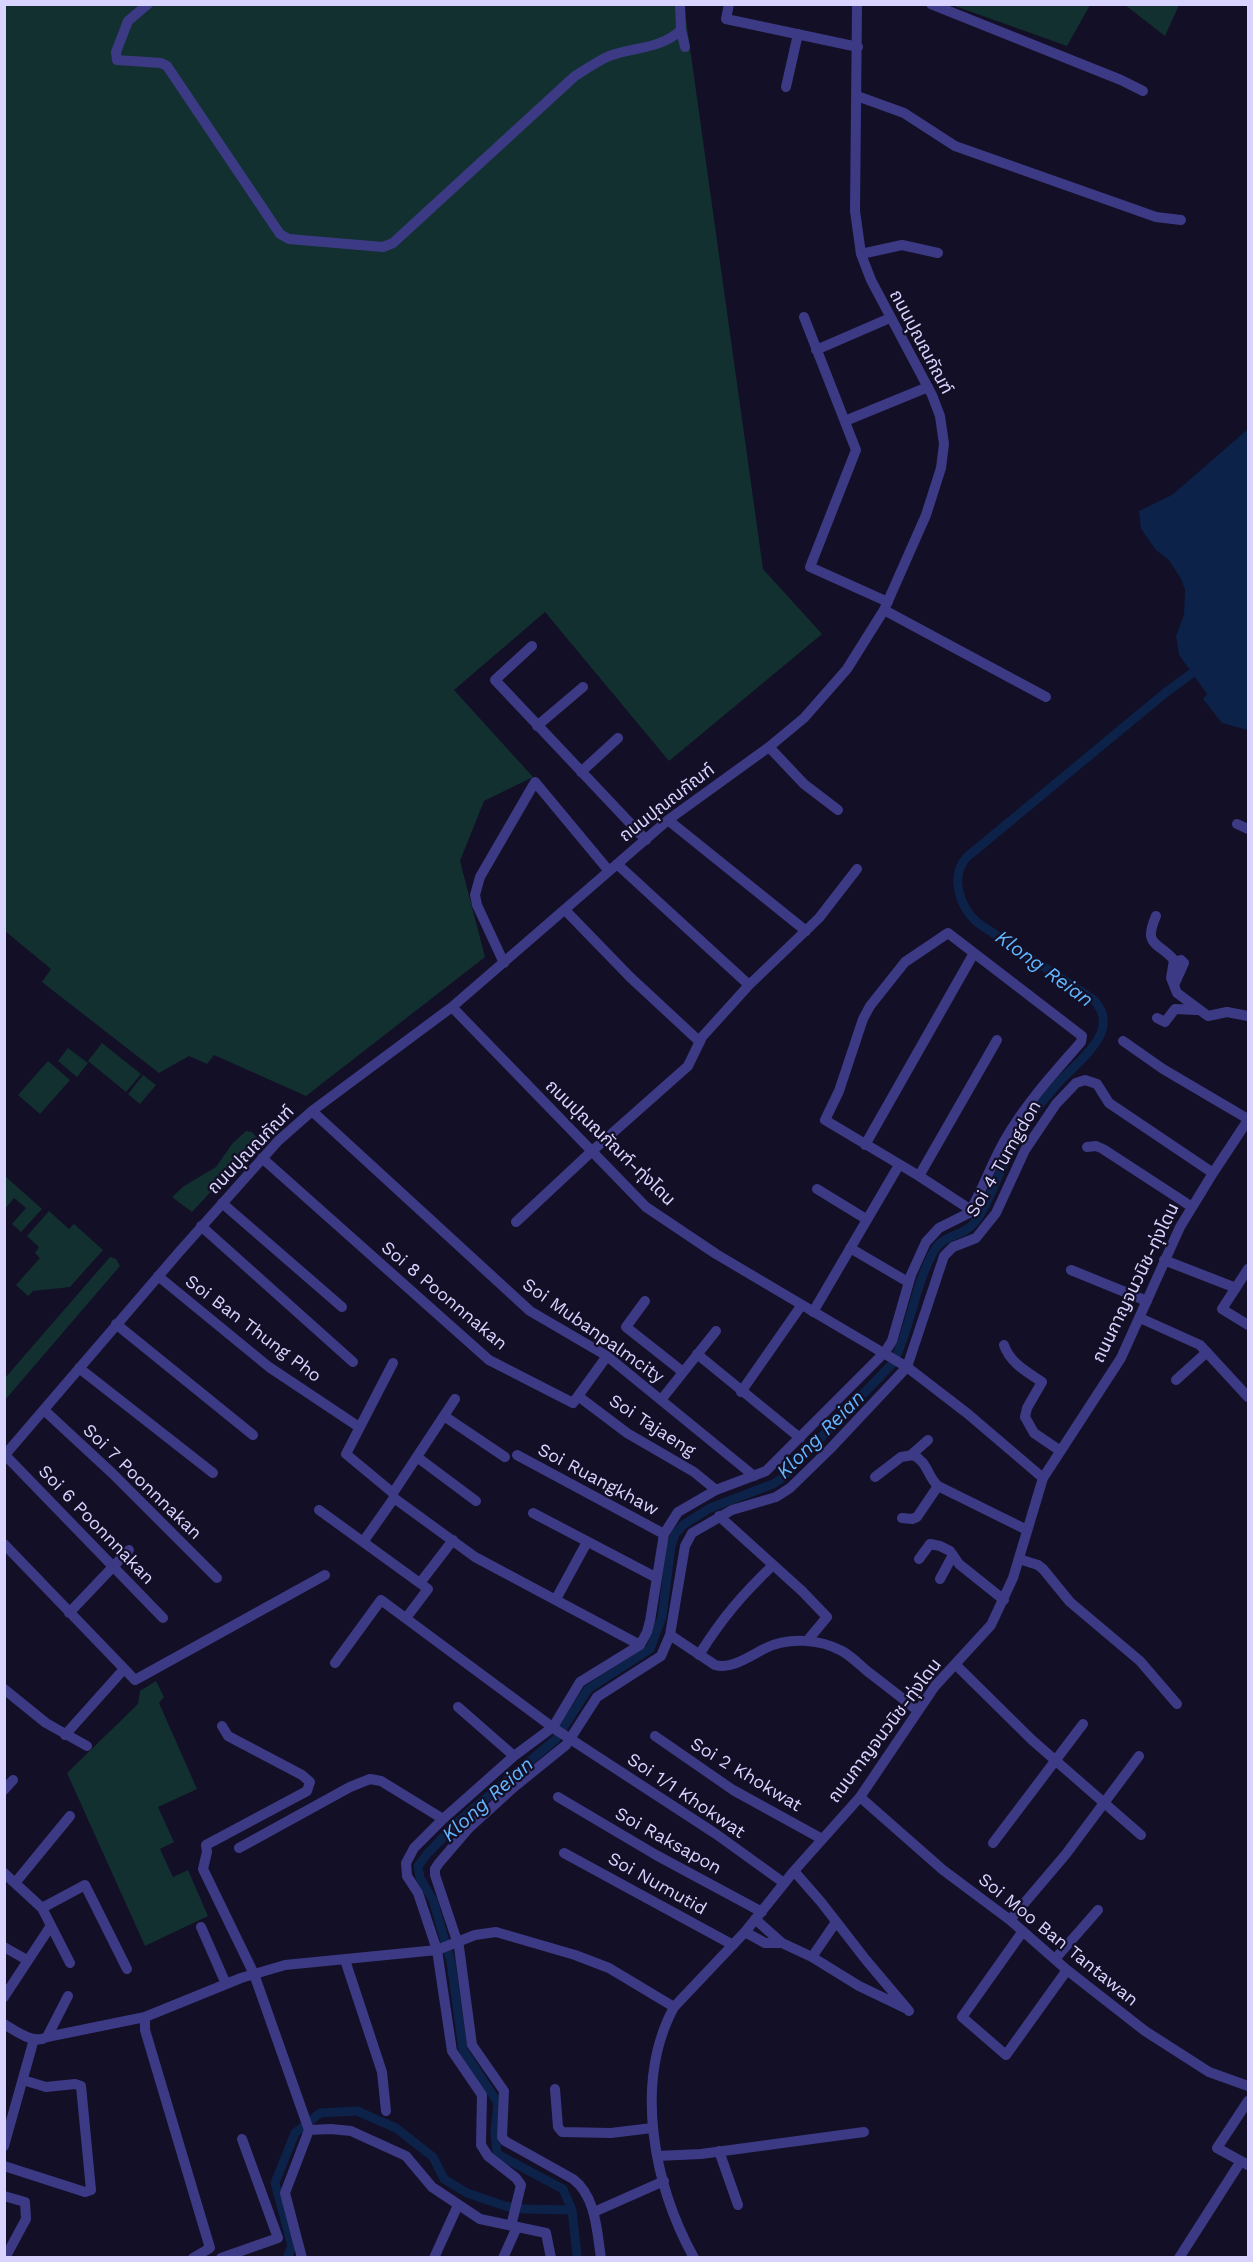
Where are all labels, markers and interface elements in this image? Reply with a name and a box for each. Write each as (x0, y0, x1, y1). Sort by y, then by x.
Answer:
street label: ถนนปุณณกัณฑ์ (884, 286, 958, 398)
street label: ถนนปุณณกัณฑ์ (615, 759, 719, 847)
water label: Klong Reian (991, 926, 1097, 1012)
street label: ถนนปุณณกัณฑ์-ทุ่งโดน (541, 1075, 679, 1211)
street label: Soi 4 Tumgdon (962, 1097, 1046, 1221)
street label: ถนนปุณณกัณฑ์ (203, 1101, 299, 1199)
street label: ถนนกาญจนวนิช-ทุ่งโดน (1088, 1200, 1184, 1366)
street label: Soi 8 Poonnnakan (377, 1237, 511, 1355)
street label: Soi Ban Thung Pho (181, 1271, 325, 1387)
street label: Soi Mubanpalmcity (518, 1274, 668, 1388)
water label: Klong Reian (772, 1386, 870, 1484)
street label: Soi Tajaeng (605, 1390, 699, 1462)
street label: Soi 7 Poonnnakan (78, 1420, 206, 1544)
street label: Soi Ruangkhaw (534, 1439, 662, 1521)
street label: Soi 6 Poonnnakan (33, 1461, 159, 1589)
street label: ถนนกาญจนวนิช-ทุ่งโดน (824, 1655, 946, 1807)
street label: Soi 2 Khokwat (686, 1733, 806, 1817)
street label: Soi 1/1 Khokwat (623, 1749, 749, 1843)
water label: Klong Reian (437, 1753, 539, 1847)
street label: Soi Raksapon (611, 1803, 725, 1879)
street label: Soi Numutid (604, 1848, 710, 1920)
street label: Soi Moo Ban Tantawan (974, 1869, 1142, 2011)

